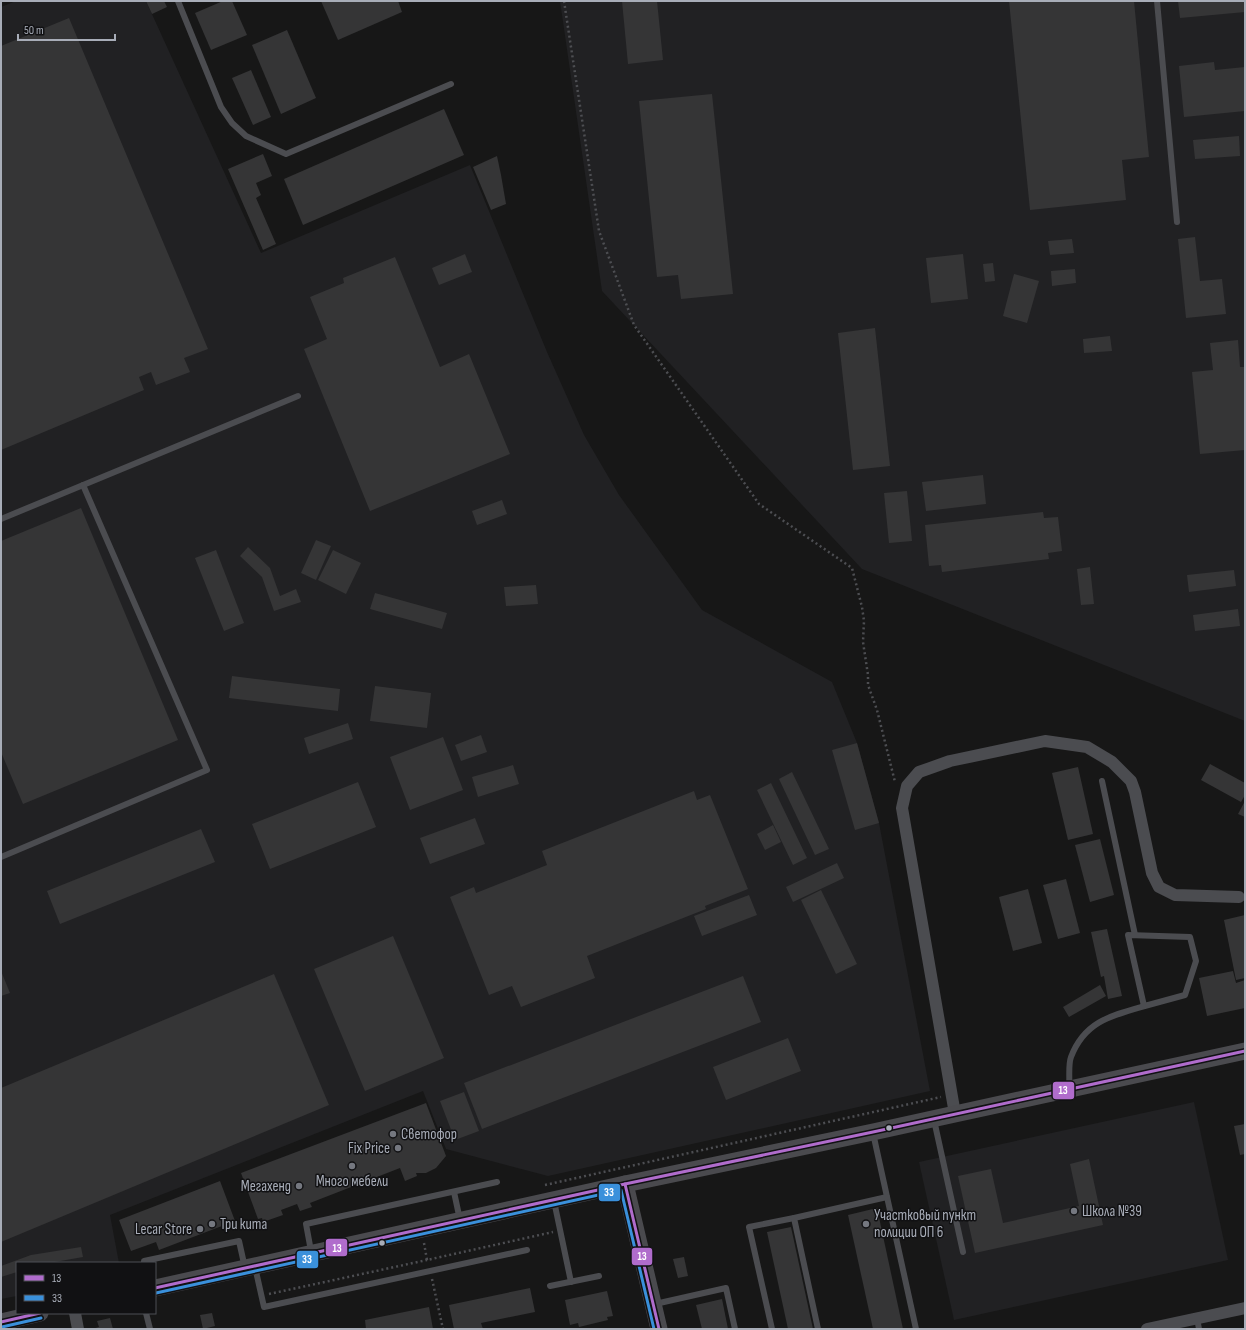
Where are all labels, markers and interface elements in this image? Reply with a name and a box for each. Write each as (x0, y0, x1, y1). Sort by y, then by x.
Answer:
scale bar (18, 16, 115, 42)
text: 50 m (24, 23, 44, 38)
line badge: 13 (1052, 1081, 1075, 1100)
text: 13 (1058, 1084, 1068, 1097)
unlabelled marker (884, 1123, 894, 1133)
place label: Светофор (401, 1125, 457, 1144)
marker: Светофор (388, 1129, 398, 1139)
place label: Fix Price (348, 1139, 390, 1158)
marker: Fix Price (393, 1143, 403, 1153)
marker: Много мебели (347, 1161, 357, 1171)
place label: Много мебели (316, 1172, 388, 1191)
place label: Мегахенд (241, 1177, 291, 1196)
marker: Мегахенд (294, 1181, 304, 1191)
line badge: 33 (598, 1183, 621, 1202)
text: 33 (604, 1186, 614, 1199)
place label: Школа №39 (1082, 1202, 1142, 1221)
place label: Участковый пункт полиции ОП 6 (874, 1206, 976, 1242)
marker: Школа №39 (1069, 1206, 1079, 1216)
place label: Три кита (220, 1215, 267, 1234)
marker: Три кита (207, 1219, 217, 1229)
marker: Участковый пункт полиции ОП 6 (861, 1219, 871, 1229)
place label: Lecar Store (135, 1220, 192, 1239)
marker: Lecar Store (195, 1224, 205, 1234)
line badge: 13 (325, 1238, 348, 1257)
unlabelled marker (377, 1238, 387, 1248)
text: 13 (332, 1242, 342, 1255)
line badge: 13 (631, 1247, 653, 1266)
line badge: 33 (296, 1250, 319, 1269)
text: 13 (637, 1250, 647, 1263)
text: 33 (302, 1253, 312, 1266)
legend (16, 1262, 156, 1314)
text: 13 (52, 1271, 61, 1286)
text: 33 (52, 1291, 62, 1306)

